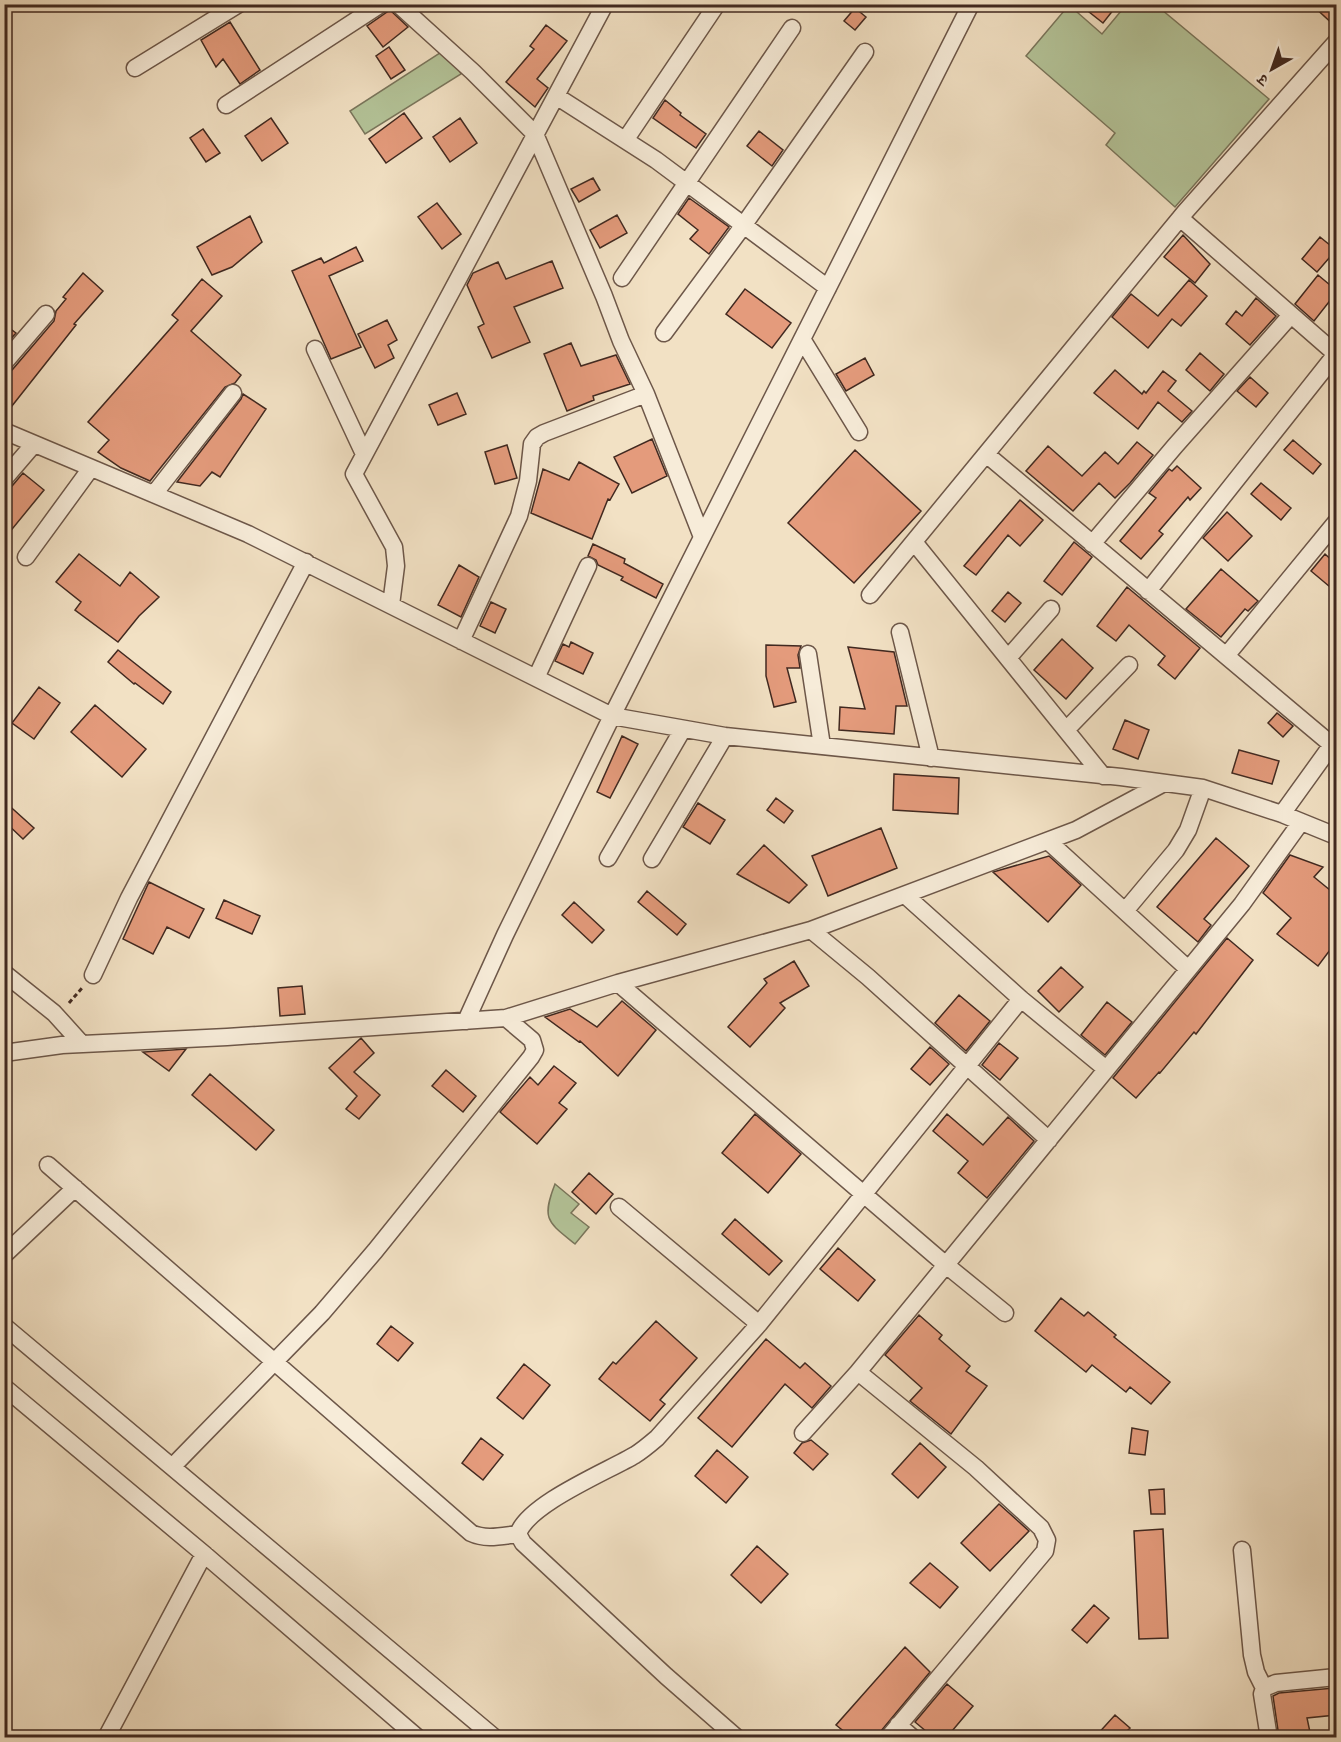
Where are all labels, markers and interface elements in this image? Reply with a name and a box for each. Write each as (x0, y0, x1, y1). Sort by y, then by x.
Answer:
north arrow (1242, 39, 1302, 99)
text: उ (1251, 69, 1273, 91)

